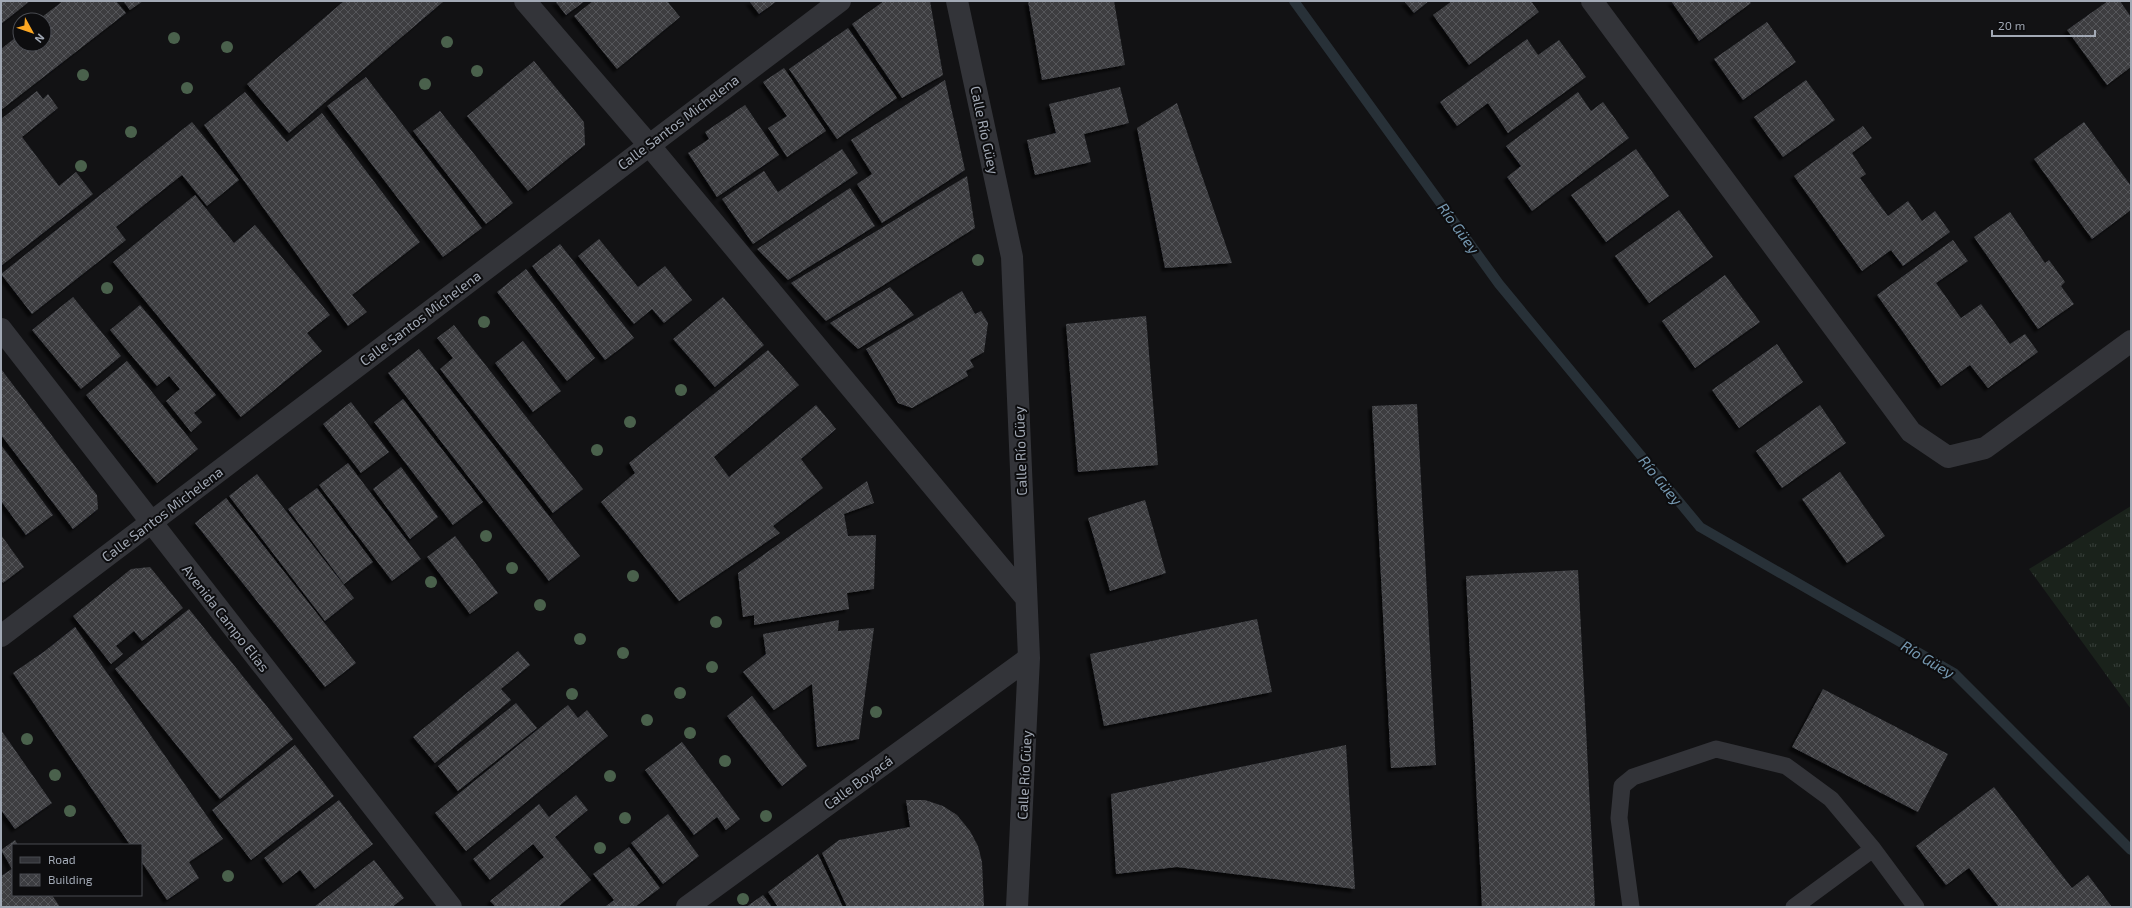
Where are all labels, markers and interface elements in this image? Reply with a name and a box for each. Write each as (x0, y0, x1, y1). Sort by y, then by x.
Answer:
north arrow (12, 12, 52, 52)
scale bar (1992, 12, 2095, 38)
text: 20 m (1998, 18, 2025, 32)
text: N (32, 32, 48, 46)
street label: Calle Santos Michelena (614, 71, 742, 173)
street label: Calle Río Güey (967, 84, 1003, 176)
water label: Río Güey (1434, 199, 1484, 258)
street label: Calle Santos Michelena (356, 267, 484, 369)
street label: Calle Río Güey (1010, 405, 1030, 496)
water label: Río Güey (1635, 451, 1686, 509)
street label: Calle Santos Michelena (98, 463, 226, 565)
street label: Avenida Campo Elías (179, 561, 273, 675)
water label: Río Güey (1898, 636, 1958, 683)
street label: Calle Río Güey (1013, 729, 1035, 820)
street label: Calle Boyacá (820, 751, 896, 813)
legend (12, 844, 142, 896)
text: Road (48, 852, 76, 866)
text: Building (48, 872, 93, 886)

